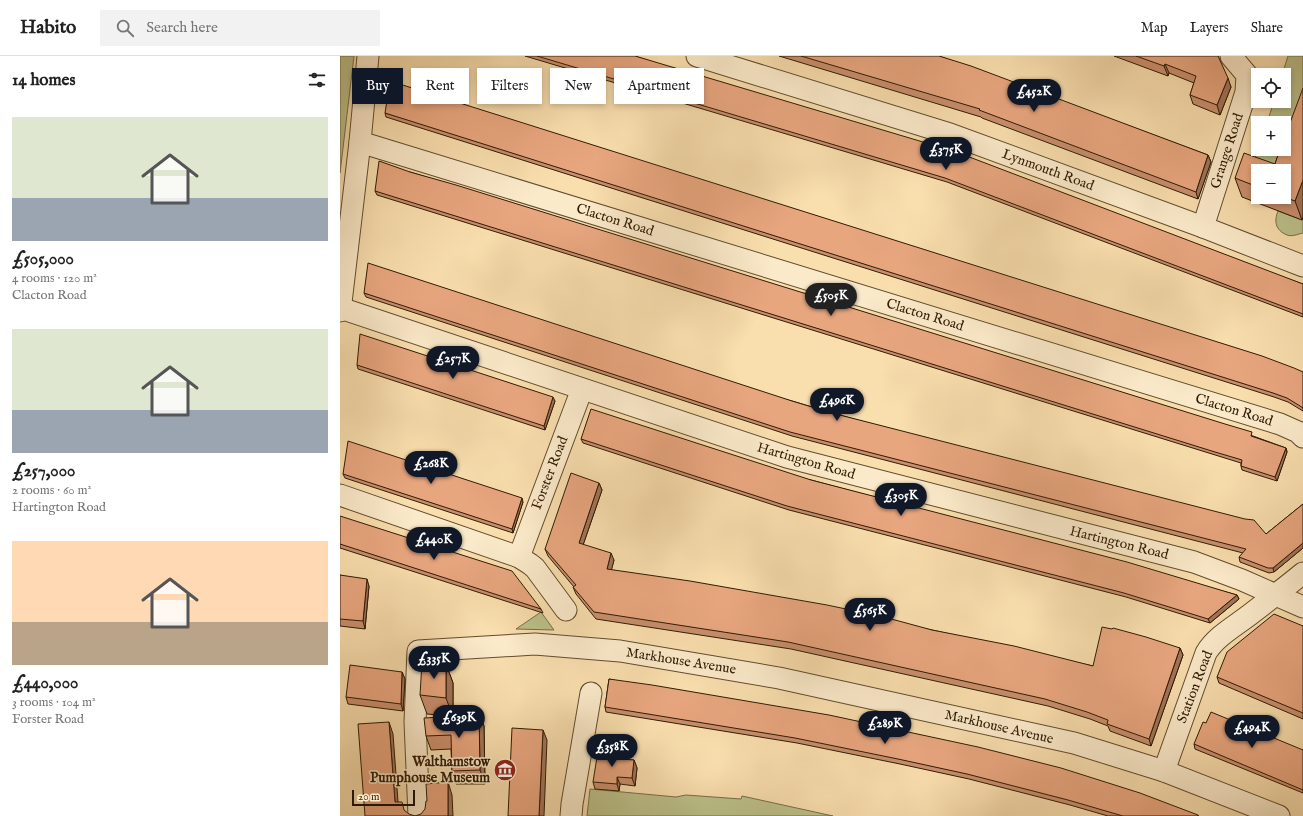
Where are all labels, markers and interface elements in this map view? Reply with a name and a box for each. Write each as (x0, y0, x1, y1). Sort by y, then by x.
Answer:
search box (100, 10, 380, 46)
text: Habito (20, 16, 76, 40)
icon: search (114, 17, 136, 39)
text: Search here (146, 18, 218, 37)
text: Map (1141, 19, 1168, 37)
text: Layers (1190, 19, 1229, 37)
text: Share (1251, 19, 1283, 37)
chip: Buy (352, 68, 403, 104)
chip: Rent (411, 68, 469, 104)
chip: Filters (477, 68, 542, 104)
chip: New (550, 68, 606, 104)
chip: Apartment (614, 68, 704, 104)
map controls (1251, 68, 1291, 204)
button: locate (1251, 68, 1291, 108)
icon: filters (306, 69, 328, 91)
text: 14 homes (12, 70, 75, 91)
pin: £452K (1006, 79, 1062, 113)
text: £452K (1016, 83, 1052, 100)
street label: Grange Road (1206, 110, 1248, 191)
button: + (1251, 116, 1291, 156)
pin: £375K (918, 137, 974, 171)
text: £375K (929, 141, 963, 158)
icon: home (134, 143, 206, 215)
street label: Lynmouth Road (1000, 145, 1097, 195)
button: − (1251, 164, 1291, 204)
street label: Clacton Road (574, 200, 657, 241)
text: £505,000 (12, 249, 74, 270)
text: 4 rooms · 120 m² (12, 270, 97, 287)
pin: £505K (803, 283, 859, 317)
text: Clacton Road (12, 287, 87, 304)
text: £505K (814, 287, 848, 304)
street label: Clacton Road (884, 295, 967, 336)
pin: £257K (425, 346, 481, 380)
text: £257K (435, 350, 471, 367)
icon: home (134, 355, 206, 427)
pin: £496K (809, 388, 865, 422)
street label: Clacton Road (1193, 390, 1276, 431)
text: £496K (819, 392, 855, 409)
street label: Forster Road (528, 433, 572, 512)
street label: Hartington Road (755, 438, 858, 484)
pin: £268K (403, 451, 459, 485)
text: £268K (413, 455, 449, 472)
text: £257,000 (12, 461, 75, 482)
text: 2 rooms · 60 m² (12, 482, 91, 499)
pin: £305K (873, 483, 929, 517)
text: £305K (884, 487, 918, 504)
text: Hartington Road (12, 499, 106, 516)
street label: Hartington Road (1068, 522, 1171, 564)
pin: £440K (406, 527, 462, 561)
text: £440K (415, 531, 453, 548)
icon: home (134, 567, 206, 639)
pin: £565K (842, 598, 898, 632)
text: £565K (853, 602, 887, 619)
street label: Markhouse Avenue (625, 643, 738, 679)
pin: £335K (406, 646, 462, 680)
street label: Station Road (1173, 648, 1217, 726)
text: £335K (418, 650, 450, 667)
text: £440,000 (12, 673, 78, 694)
text: 3 rooms · 104 m² (12, 694, 96, 711)
pin: £639K (431, 705, 487, 739)
street label: Markhouse Avenue (943, 706, 1056, 748)
text: £639K (442, 709, 476, 726)
text: Forster Road (12, 711, 84, 728)
pin: £289K (857, 711, 913, 745)
text: £289K (867, 715, 903, 732)
pin: £494K (1224, 715, 1280, 749)
text: £494K (1234, 719, 1270, 736)
pin: £358K (584, 734, 640, 768)
text: £358K (595, 738, 629, 755)
place label: Walthamstow Pumphouse Museum (370, 753, 491, 787)
museum icon: Walthamstow Pumphouse Museum (492, 757, 518, 783)
scale bar (352, 788, 415, 807)
text: 20 m (358, 790, 379, 804)

